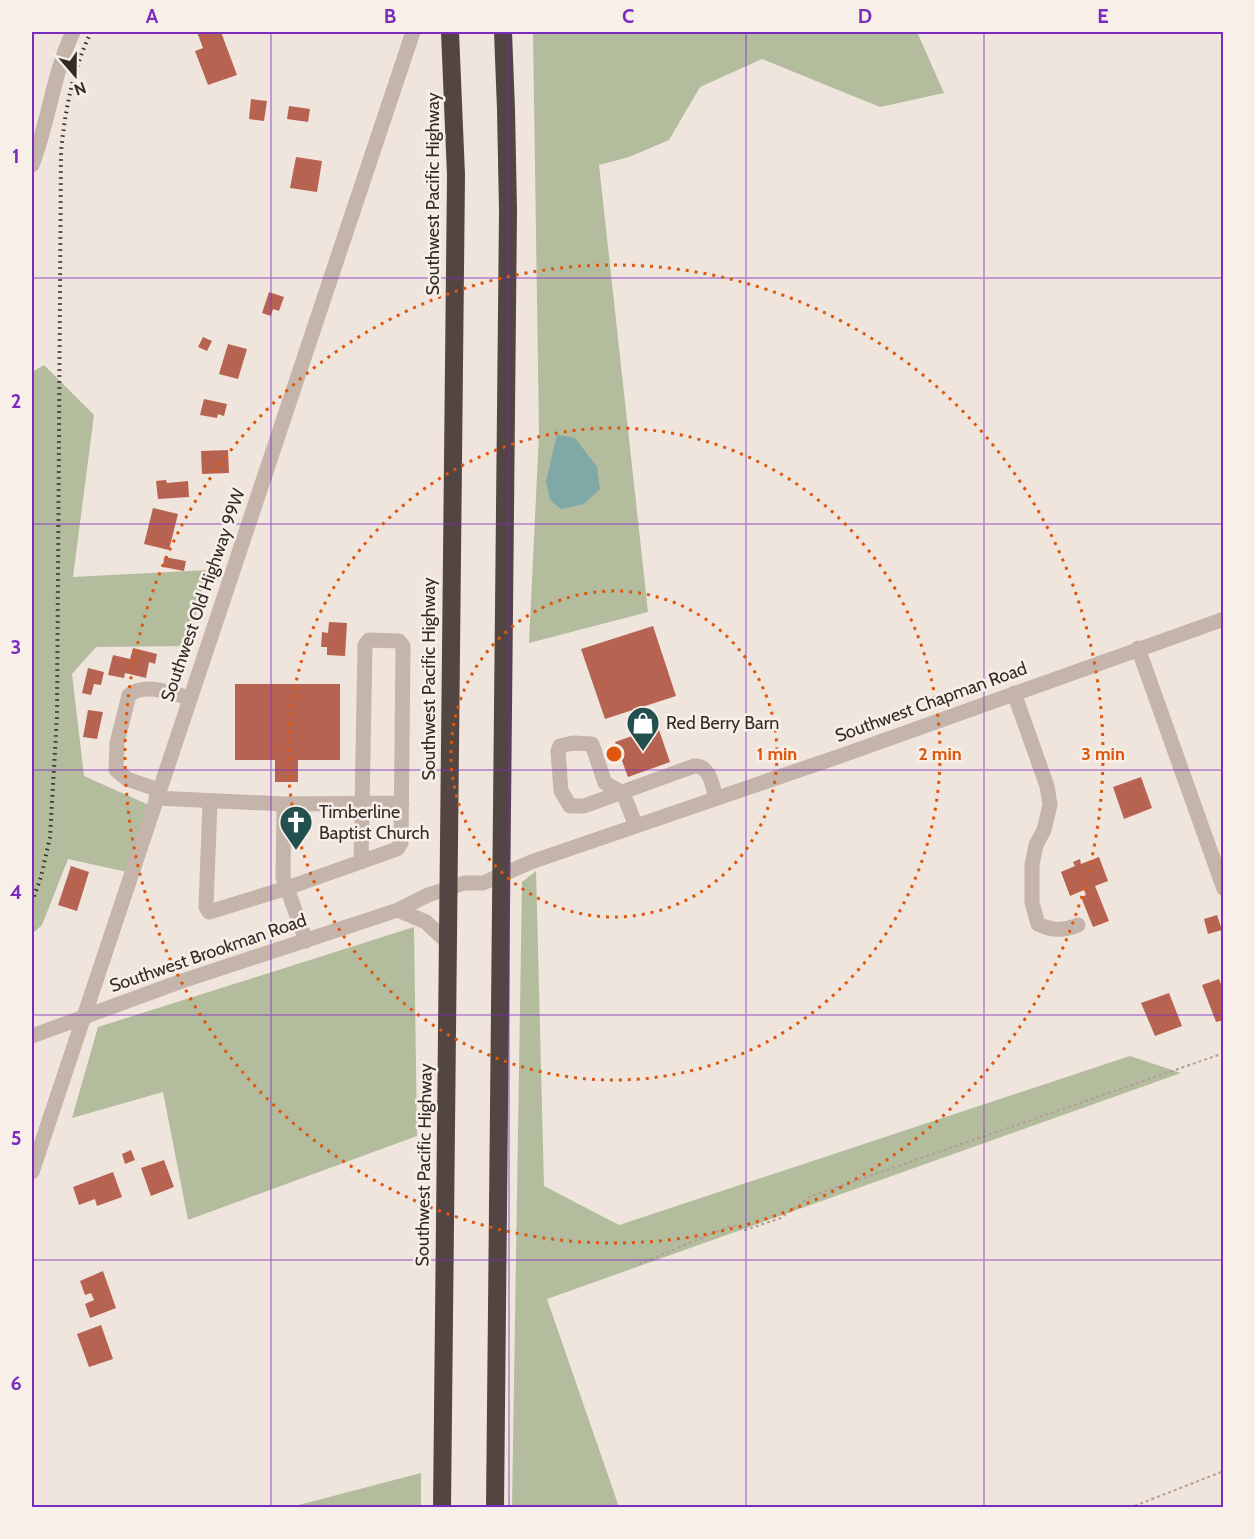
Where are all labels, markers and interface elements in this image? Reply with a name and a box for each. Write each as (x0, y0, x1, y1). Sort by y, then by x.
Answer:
text: A (146, 4, 159, 28)
text: B (384, 4, 396, 28)
text: C (622, 4, 634, 28)
text: D (858, 4, 872, 28)
text: E (1097, 4, 1109, 28)
north arrow (45, 45, 105, 105)
text: N (71, 78, 89, 99)
street label: Southwest Pacific Highway (422, 92, 444, 296)
text: 1 (12, 144, 20, 168)
text: 2 (11, 389, 21, 413)
street label: Southwest Old Highway 99W (156, 486, 250, 704)
street label: Southwest Pacific Highway (418, 577, 440, 781)
text: 3 (11, 635, 21, 659)
street label: Southwest Chapman Road (832, 657, 1030, 747)
shop icon: Red Berry Barn (625, 705, 661, 752)
place label: Red Berry Barn (666, 712, 779, 734)
text: 1 min (757, 743, 797, 765)
text: 2 min (918, 743, 962, 765)
text: 3 min (1081, 743, 1125, 765)
centre of rings (604, 744, 624, 764)
place label: Timberline Baptist Church (319, 801, 429, 844)
church icon: Timberline Baptist Church (278, 804, 314, 851)
text: 4 (10, 880, 22, 904)
street label: Southwest Brookman Road (107, 909, 309, 997)
street label: Southwest Pacific Highway (411, 1063, 437, 1267)
text: 5 (11, 1126, 21, 1150)
text: 6 (10, 1371, 22, 1395)

